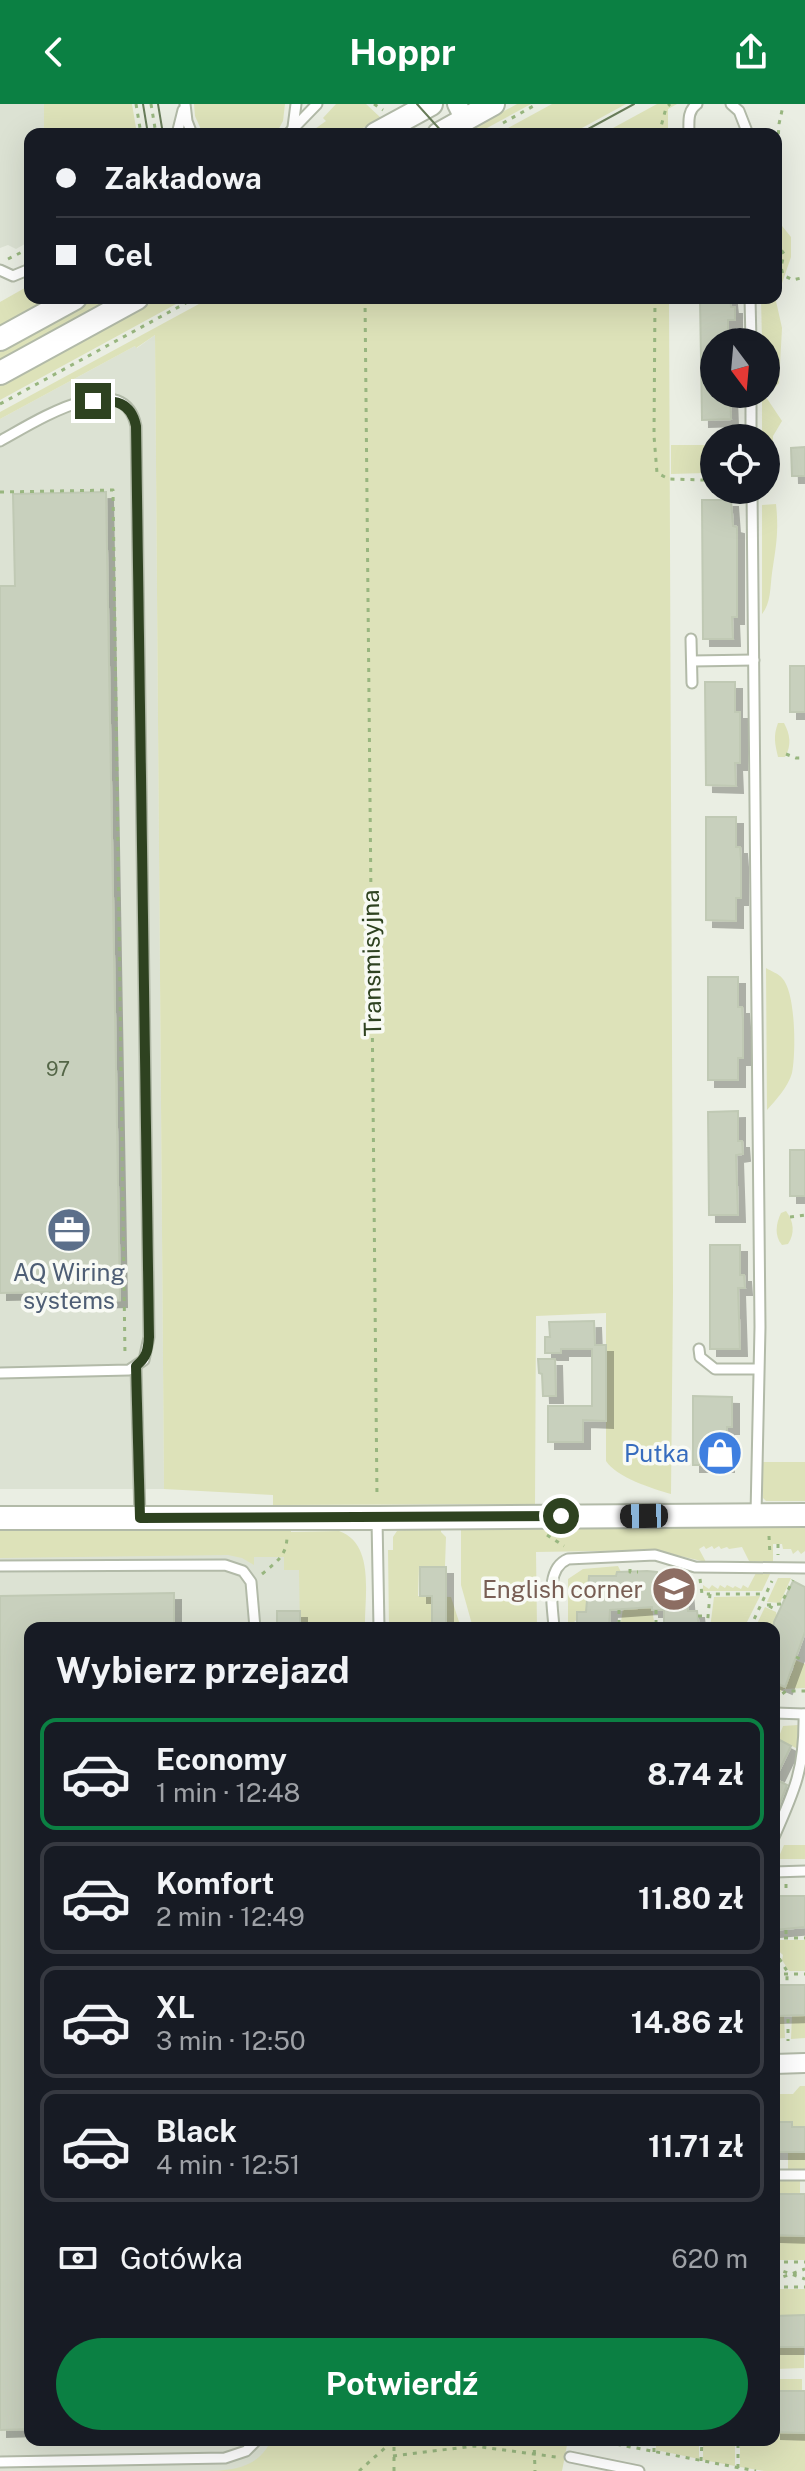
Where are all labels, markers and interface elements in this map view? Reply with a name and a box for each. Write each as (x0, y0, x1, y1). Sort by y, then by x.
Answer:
icon: back (32, 30, 76, 74)
icon: share (729, 30, 773, 74)
text: Hoppr (349, 31, 456, 73)
text: Zakładowa (104, 160, 262, 196)
text: Cel (104, 237, 153, 273)
north arrow (700, 328, 780, 408)
map controls (700, 328, 780, 504)
route end (75, 383, 111, 419)
button: locate (700, 424, 780, 504)
street label: Transmisyjna (356, 889, 386, 1037)
house number: 97 (46, 1057, 70, 1081)
office icon: AQ Wiring systems (45, 1206, 93, 1254)
place label: AQ Wiring systems (13, 1258, 125, 1314)
shop icon: Putka (696, 1429, 744, 1477)
place label: Putka (624, 1439, 689, 1467)
route start (543, 1498, 579, 1534)
car (620, 1504, 668, 1528)
school or university icon: English corner (650, 1565, 698, 1613)
place label: English corner (482, 1575, 643, 1603)
text: Wybierz przejazd (56, 1649, 350, 1691)
icon: car (60, 1738, 132, 1810)
text: Economy (156, 1741, 287, 1777)
text: 8.74 zł (647, 1756, 744, 1792)
text: 1 min · 12:48 (156, 1777, 300, 1808)
icon: car (60, 1862, 132, 1934)
text: Komfort (156, 1865, 274, 1901)
text: 11.80 zł (638, 1880, 744, 1916)
text: 2 min · 12:49 (156, 1901, 305, 1932)
icon: car (60, 1986, 132, 2058)
text: XL (156, 1989, 195, 2025)
text: 14.86 zł (631, 2004, 744, 2040)
text: 3 min · 12:50 (156, 2025, 306, 2056)
icon: car (60, 2110, 132, 2182)
text: Black (156, 2113, 237, 2149)
text: 11.71 zł (648, 2128, 744, 2164)
text: 4 min · 12:51 (156, 2149, 300, 2180)
icon: cash (56, 2236, 100, 2280)
text: Gotówka (120, 2240, 243, 2276)
text: 620 m (672, 2243, 748, 2274)
button: Potwierdź (56, 2338, 748, 2430)

